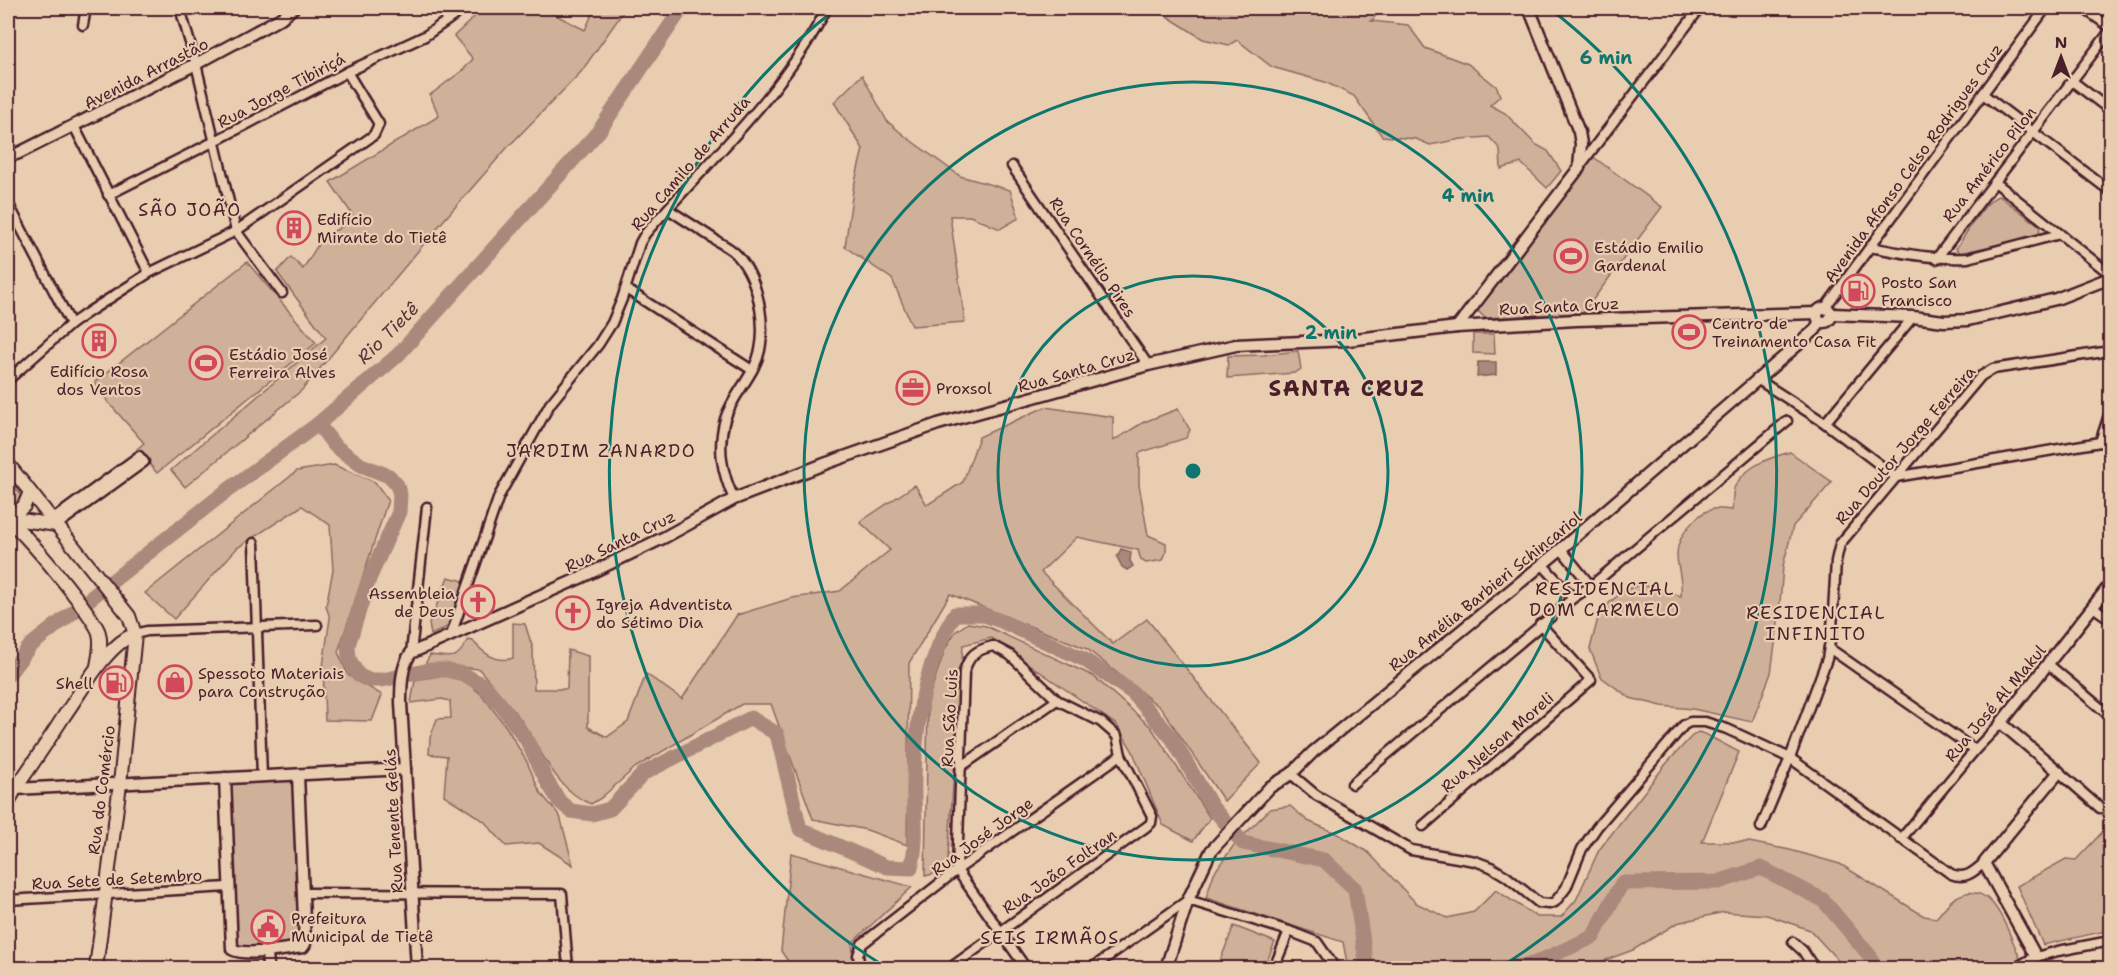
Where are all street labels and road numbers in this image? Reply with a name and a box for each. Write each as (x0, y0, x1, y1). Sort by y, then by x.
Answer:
street label: Avenida Arrastão (81, 33, 212, 114)
street label: Avenida Afonso Celso Rodrigues Cruz (1820, 40, 2007, 287)
street label: Rua Jorge Tibiriçá (214, 48, 349, 133)
street label: Rua Camilo de Arruda (626, 92, 755, 235)
street label: Rua Américo Pilon (1938, 102, 2041, 226)
street label: Rua Cornélio Pires (1045, 193, 1141, 322)
street label: Rua Santa Cruz (1498, 293, 1620, 320)
street label: Rua Santa Cruz (1015, 344, 1137, 397)
street label: Rua Doutor Jorge Ferreira (1831, 362, 1980, 529)
street label: Rua Santa Cruz (562, 506, 679, 577)
street label: Rua Amélia Barbieri Schincariol (1384, 507, 1586, 676)
street label: Rua José Al Makul (1940, 640, 2051, 766)
street label: Rua São Luis (936, 668, 963, 768)
street label: Rua Nelson Moreli (1436, 687, 1558, 797)
street label: Rua do Comércio (83, 724, 120, 856)
street label: Rua Tenente Gelás (379, 748, 408, 894)
street label: Rua José Jorge (927, 792, 1037, 880)
street label: Rua João Foltran (998, 824, 1121, 919)
street label: Rua Sete de Setembro (31, 865, 203, 894)

